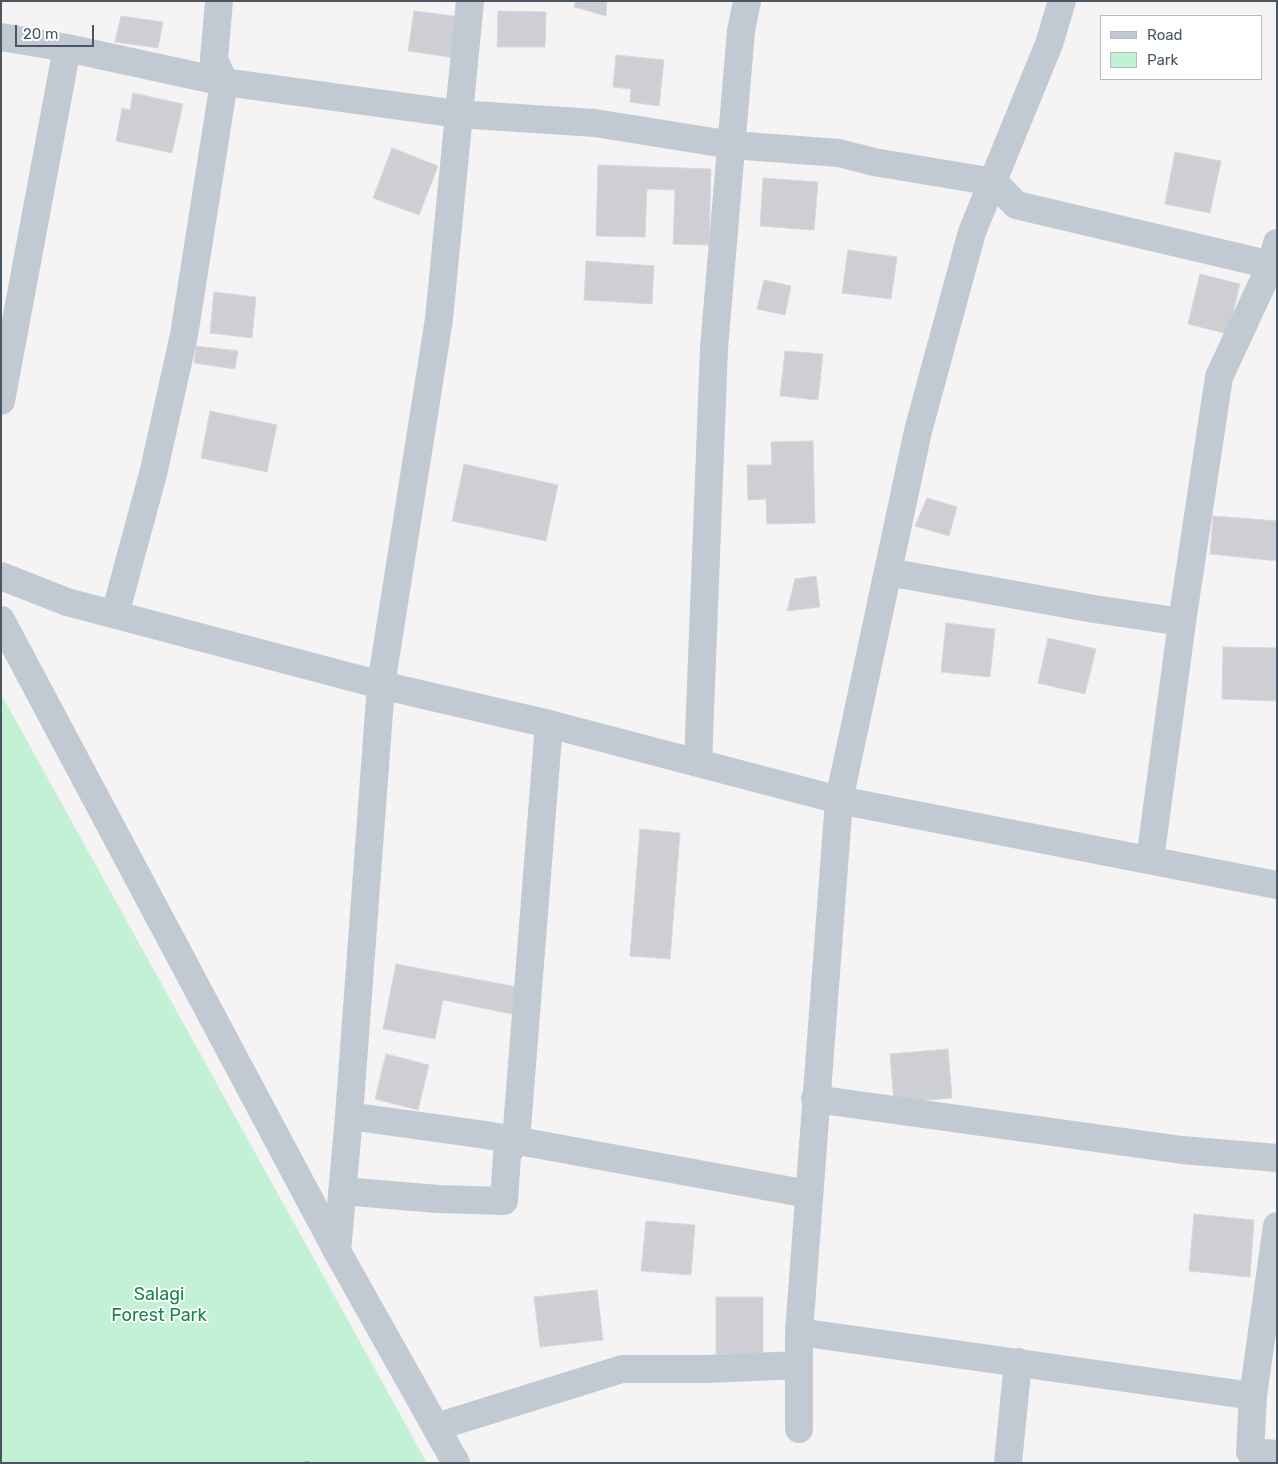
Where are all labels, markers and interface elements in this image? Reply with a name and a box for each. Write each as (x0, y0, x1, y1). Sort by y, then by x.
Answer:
scale bar (18, 15, 96, 47)
legend (1100, 15, 1263, 80)
text: 20 m (23, 25, 58, 43)
text: Road (1147, 26, 1183, 44)
text: Park (1147, 51, 1178, 69)
park label: Salagi Forest Park (111, 1284, 207, 1326)

